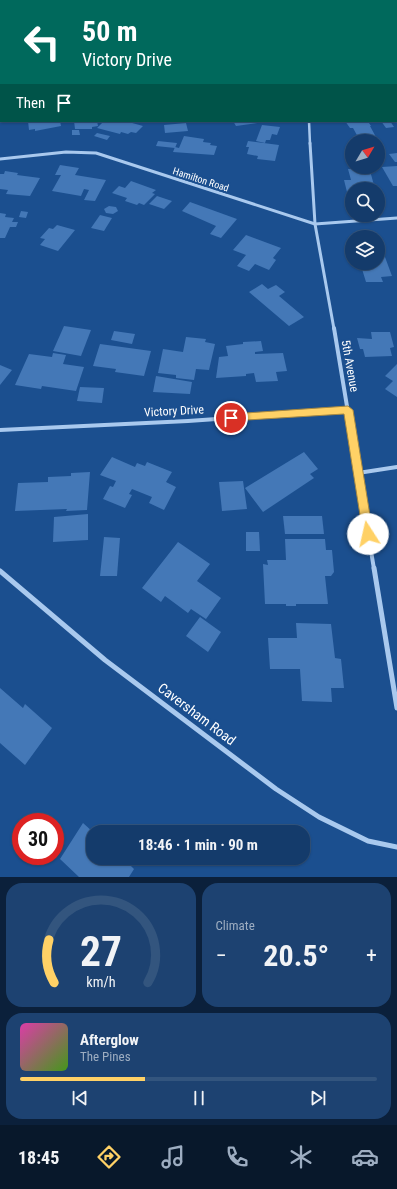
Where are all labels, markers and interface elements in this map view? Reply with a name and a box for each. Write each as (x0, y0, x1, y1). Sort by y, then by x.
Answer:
text: 50 m (82, 15, 138, 48)
icon: left (16, 16, 68, 68)
text: Victory Drive (82, 49, 172, 70)
icon: arrive (53, 92, 75, 114)
text: Then (16, 94, 45, 112)
north arrow (345, 134, 385, 174)
map controls (345, 134, 385, 270)
street label: Hamilton Road (171, 165, 230, 194)
button: search (345, 182, 385, 222)
button: layers (345, 230, 385, 270)
street label: 5th Avenue (339, 339, 362, 393)
pin (214, 401, 248, 435)
street label: Victory Drive (144, 402, 205, 420)
icon: arrive (220, 407, 242, 429)
position arrow (347, 513, 389, 555)
street label: Caversham Road (155, 680, 239, 748)
speed limit sign: 30 (12, 813, 64, 865)
text: 18:46 · 1 min · 90 m (138, 836, 258, 854)
text: Climate (216, 918, 255, 933)
text: 27 (80, 927, 122, 976)
text: 20.5° (263, 938, 329, 973)
text: − (216, 943, 227, 968)
text: + (366, 943, 377, 968)
text: km/h (86, 974, 115, 990)
text: Afterglow (80, 1031, 139, 1049)
text: The Pines (80, 1049, 131, 1064)
icon: previous (69, 1087, 91, 1109)
icon: pause (188, 1087, 210, 1109)
icon: next (307, 1087, 329, 1109)
icon: directions (95, 1143, 123, 1171)
icon: music (159, 1143, 187, 1171)
icon: phone (223, 1143, 251, 1171)
icon: climate (287, 1143, 315, 1171)
icon: car (351, 1143, 379, 1171)
text: 18:45 (18, 1147, 59, 1168)

